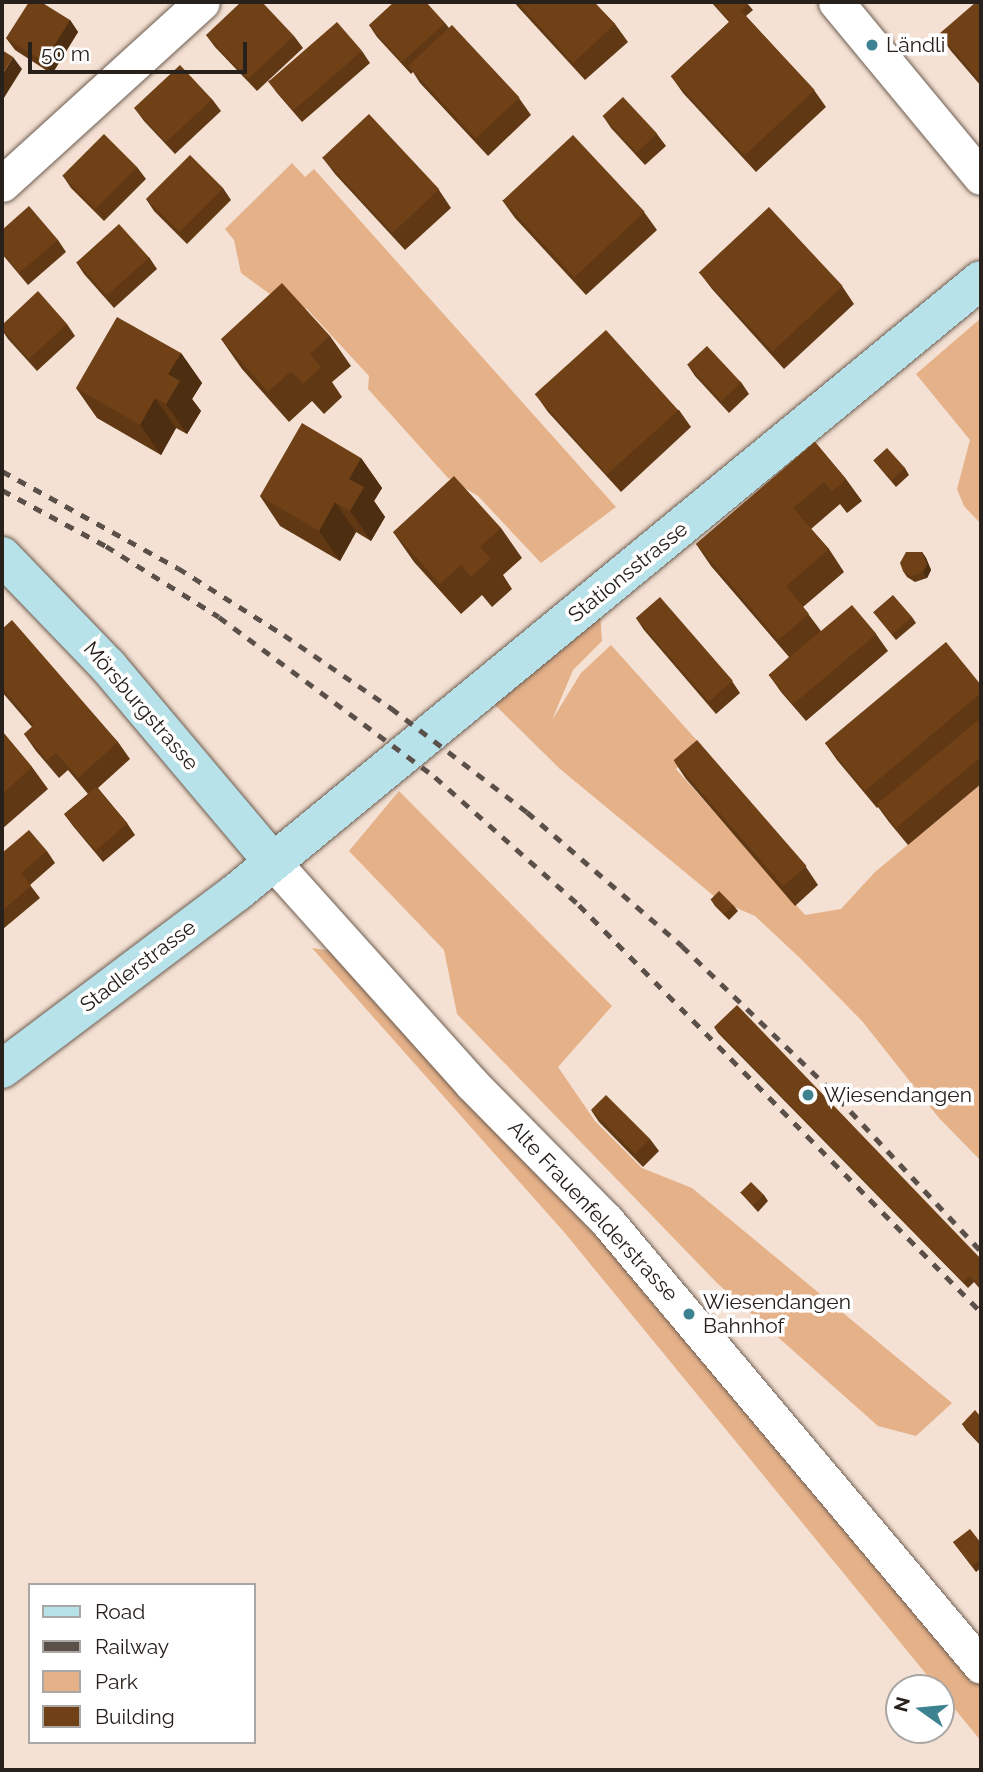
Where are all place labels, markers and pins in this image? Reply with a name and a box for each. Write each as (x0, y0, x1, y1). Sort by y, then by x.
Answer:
place label: Ländli (886, 32, 945, 58)
marker: Ländli (864, 37, 880, 53)
place label: Wiesendangen (824, 1082, 972, 1108)
marker: Wiesendangen (798, 1085, 818, 1105)
place label: Wiesendangen Bahnhof (703, 1289, 851, 1339)
marker: Wiesendangen Bahnhof (681, 1306, 697, 1322)

